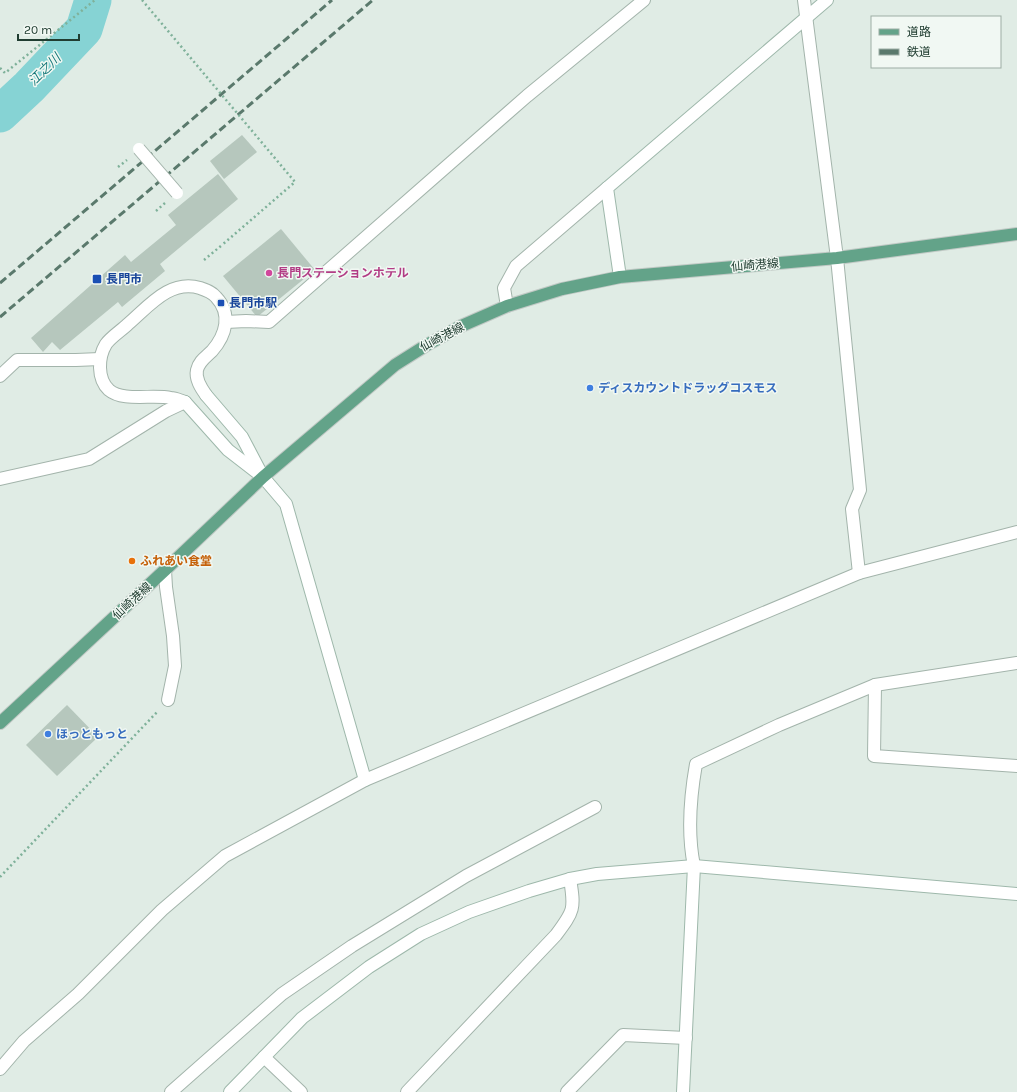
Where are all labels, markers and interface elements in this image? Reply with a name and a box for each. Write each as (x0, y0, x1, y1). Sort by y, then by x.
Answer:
scale bar (18, 16, 79, 42)
legend (871, 16, 1001, 68)
text: 20 m (24, 23, 52, 37)
text: 道路 (907, 25, 931, 39)
text: 鉄道 (907, 45, 931, 59)
water label: 江之川 (25, 49, 65, 88)
street label: 仙崎港線 (730, 256, 780, 274)
place label: 長門ステーションホテル (277, 266, 409, 280)
marker: 長門ステーションホテル (264, 268, 274, 278)
place label: 長門市 (106, 272, 142, 286)
marker: 長門市 (91, 273, 103, 285)
place label: 長門市駅 (229, 296, 277, 310)
marker: 長門市駅 (216, 298, 226, 308)
street label: 仙崎港線 (418, 320, 466, 354)
place label: ディスカウントドラッグコスモス (598, 381, 777, 395)
marker: ディスカウントドラッグコスモス (585, 383, 595, 393)
place label: ふれあい食堂 (140, 554, 212, 568)
marker: ふれあい食堂 (127, 556, 137, 566)
street label: 仙崎港線 (110, 580, 154, 622)
place label: ほっともっと (56, 727, 128, 741)
marker: ほっともっと (43, 729, 53, 739)

